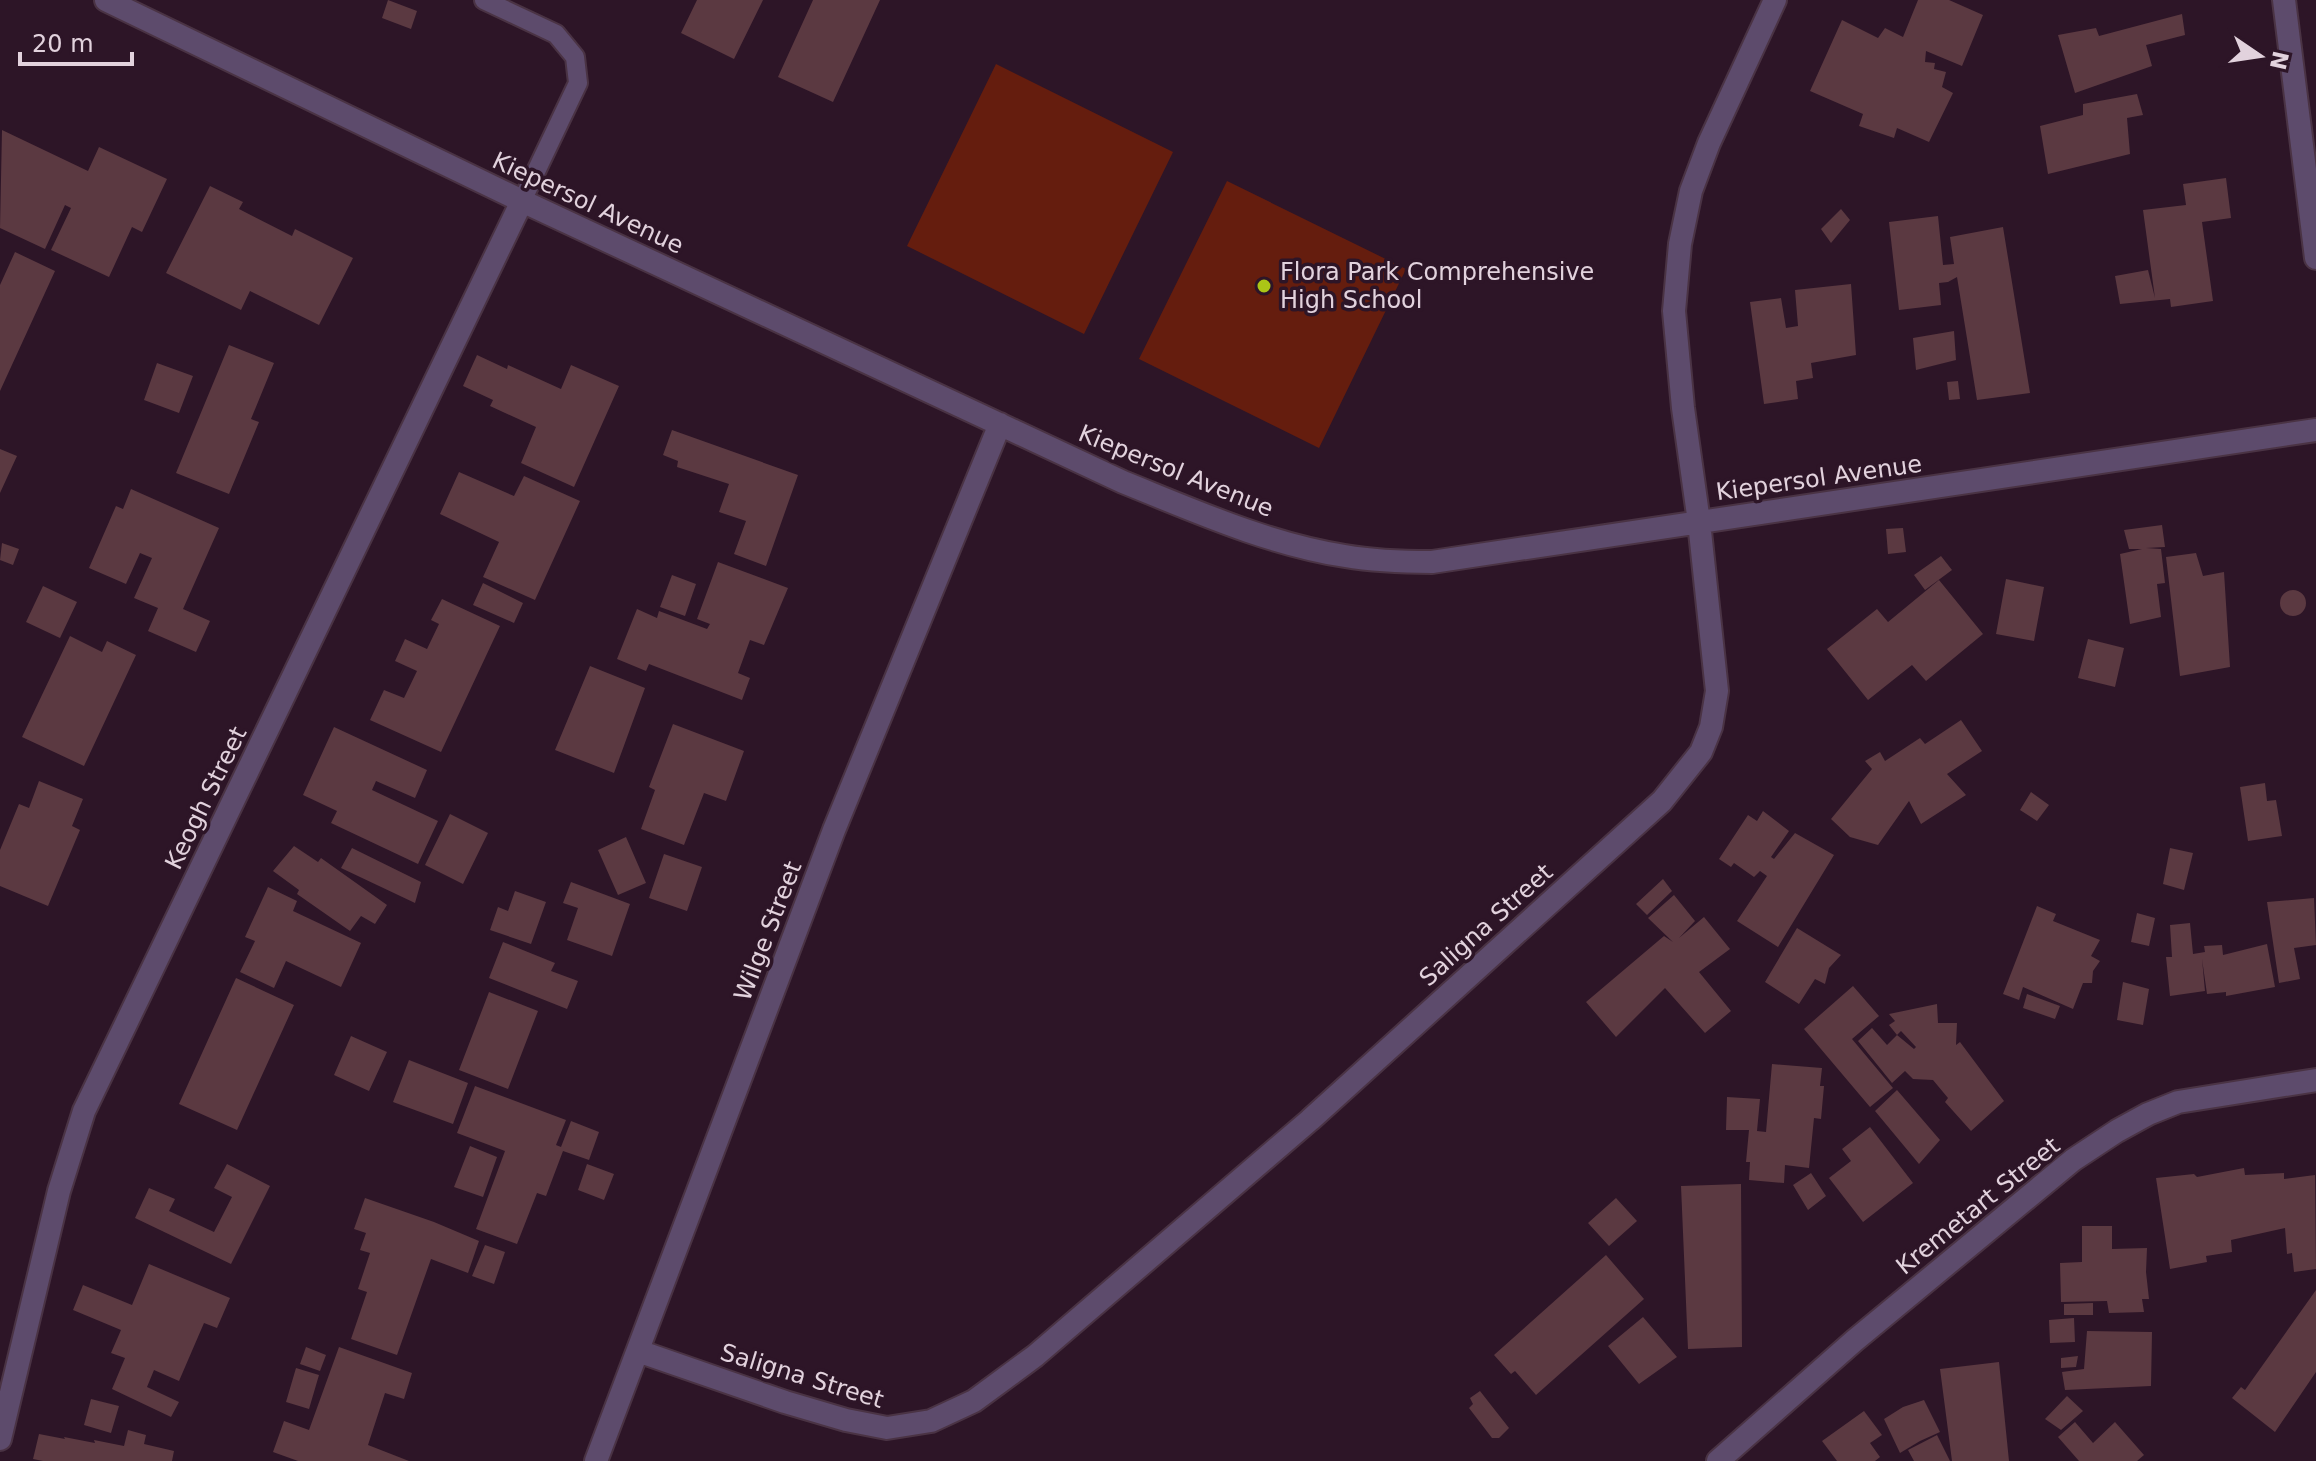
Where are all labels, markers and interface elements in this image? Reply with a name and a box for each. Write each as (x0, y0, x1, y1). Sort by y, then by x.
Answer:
scale bar (20, 16, 132, 66)
north arrow (2220, 16, 2300, 96)
text: 20 m (32, 30, 94, 58)
text: N (2265, 49, 2293, 72)
street label: Kiepersol Avenue (488, 146, 688, 260)
place label: Flora Park Comprehensive High School (1280, 258, 1594, 314)
marker: Flora Park Comprehensive High School (1255, 277, 1273, 295)
street label: Kiepersol Avenue (1074, 419, 1278, 523)
street label: Kiepersol Avenue (1714, 450, 1924, 506)
street label: Keogh Street (159, 722, 253, 874)
street label: Wilge Street (729, 857, 807, 1005)
street label: Saligna Street (1414, 858, 1558, 992)
street label: Kremetart Street (1891, 1132, 2065, 1280)
street label: Saligna Street (717, 1338, 887, 1414)

